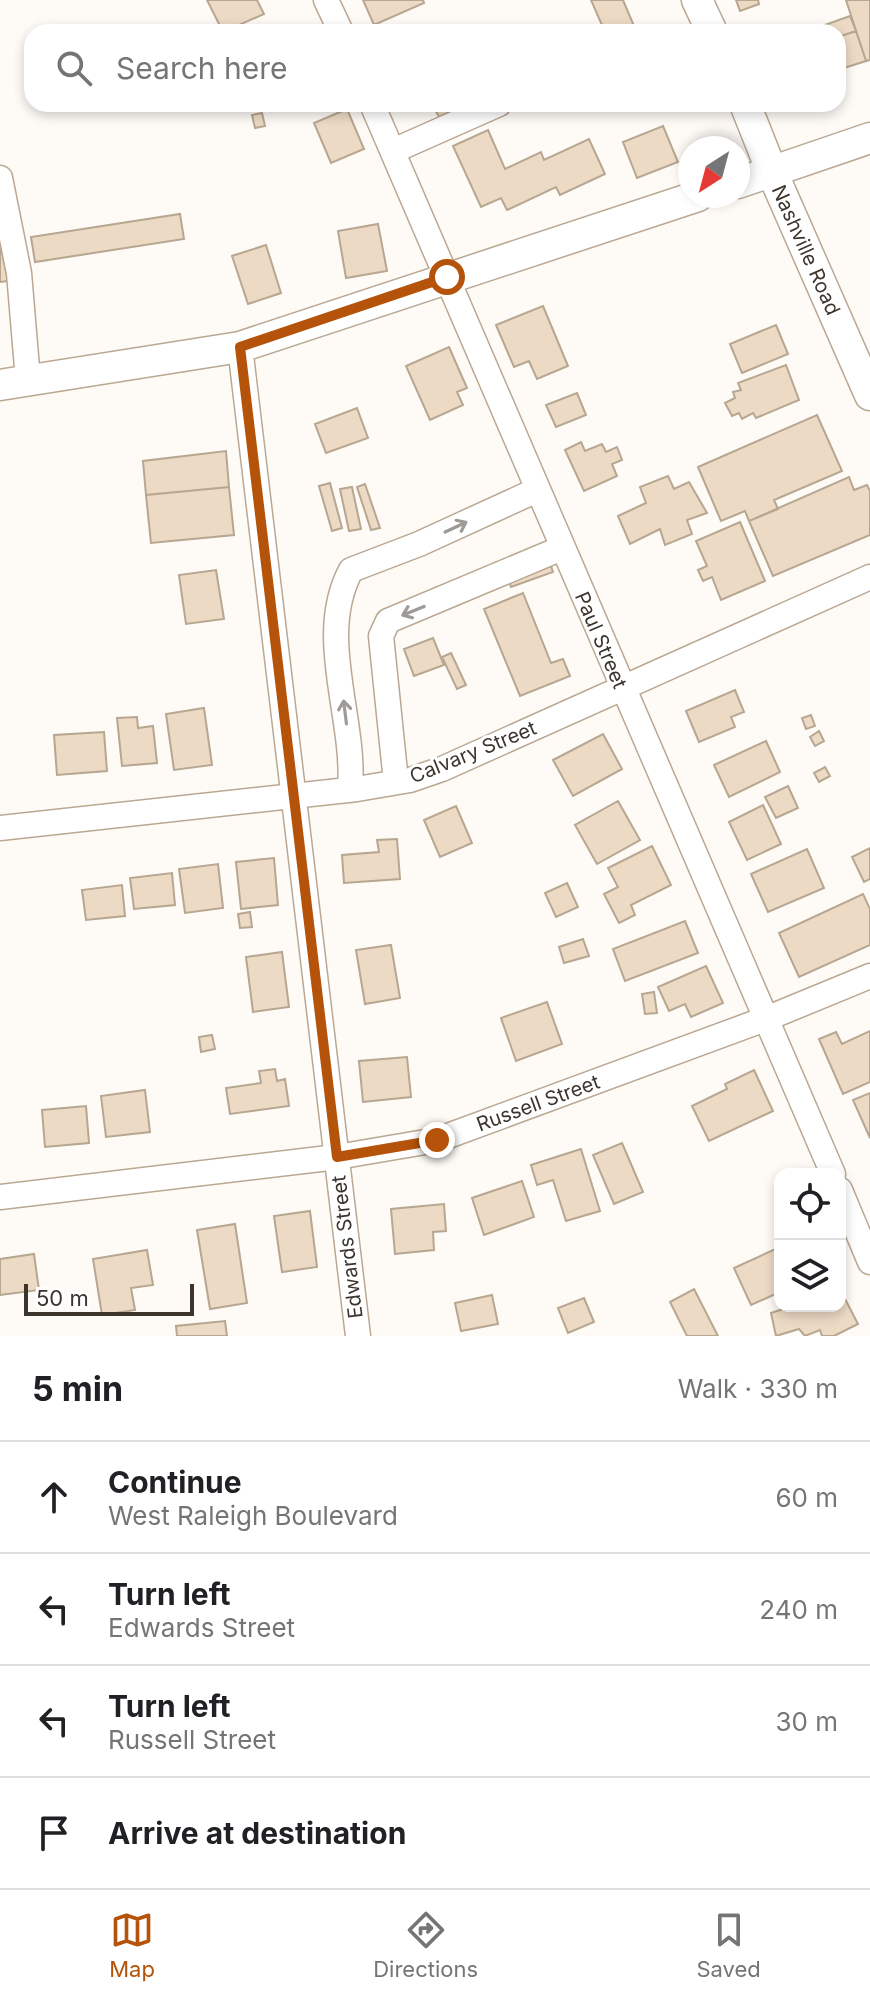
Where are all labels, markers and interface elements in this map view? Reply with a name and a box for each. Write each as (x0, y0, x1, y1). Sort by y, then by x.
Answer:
search box (24, 24, 846, 112)
icon: search (52, 46, 96, 90)
text: Search here (116, 50, 288, 86)
north arrow (678, 136, 750, 208)
street label: Nashville Road (767, 181, 845, 319)
route start (429, 259, 465, 295)
one-way arrow (443, 519, 468, 534)
street label: Paul Street (570, 588, 632, 692)
one-way arrow (401, 605, 426, 619)
one-way arrow (337, 700, 352, 725)
street label: Calvary Street (406, 716, 540, 788)
street label: Russell Street (473, 1069, 603, 1136)
route end (419, 1122, 455, 1158)
map controls (774, 1168, 846, 1312)
button: locate (774, 1168, 846, 1240)
street label: Edwards Street (326, 1174, 368, 1320)
button: layers (774, 1240, 846, 1312)
scale bar (24, 1280, 194, 1316)
text: 50 m (36, 1285, 89, 1311)
text: 5 min (32, 1368, 123, 1409)
text: Walk · 330 m (678, 1373, 838, 1404)
text: Continue (108, 1464, 242, 1500)
icon: ahead (32, 1475, 76, 1519)
text: 60 m (775, 1482, 838, 1513)
text: West Raleigh Boulevard (108, 1500, 398, 1531)
text: Turn left (108, 1576, 230, 1612)
icon: left (32, 1587, 76, 1631)
text: 240 m (759, 1594, 838, 1625)
text: Edwards Street (108, 1612, 295, 1643)
text: Turn left (108, 1688, 230, 1724)
icon: left (32, 1699, 76, 1743)
text: 30 m (775, 1706, 838, 1737)
text: Russell Street (108, 1724, 276, 1755)
icon: arrive (32, 1811, 76, 1855)
text: Arrive at destination (108, 1815, 406, 1851)
tab: Map (109, 1908, 155, 1982)
tab: Directions (373, 1908, 478, 1982)
tab: Saved (696, 1908, 761, 1982)

